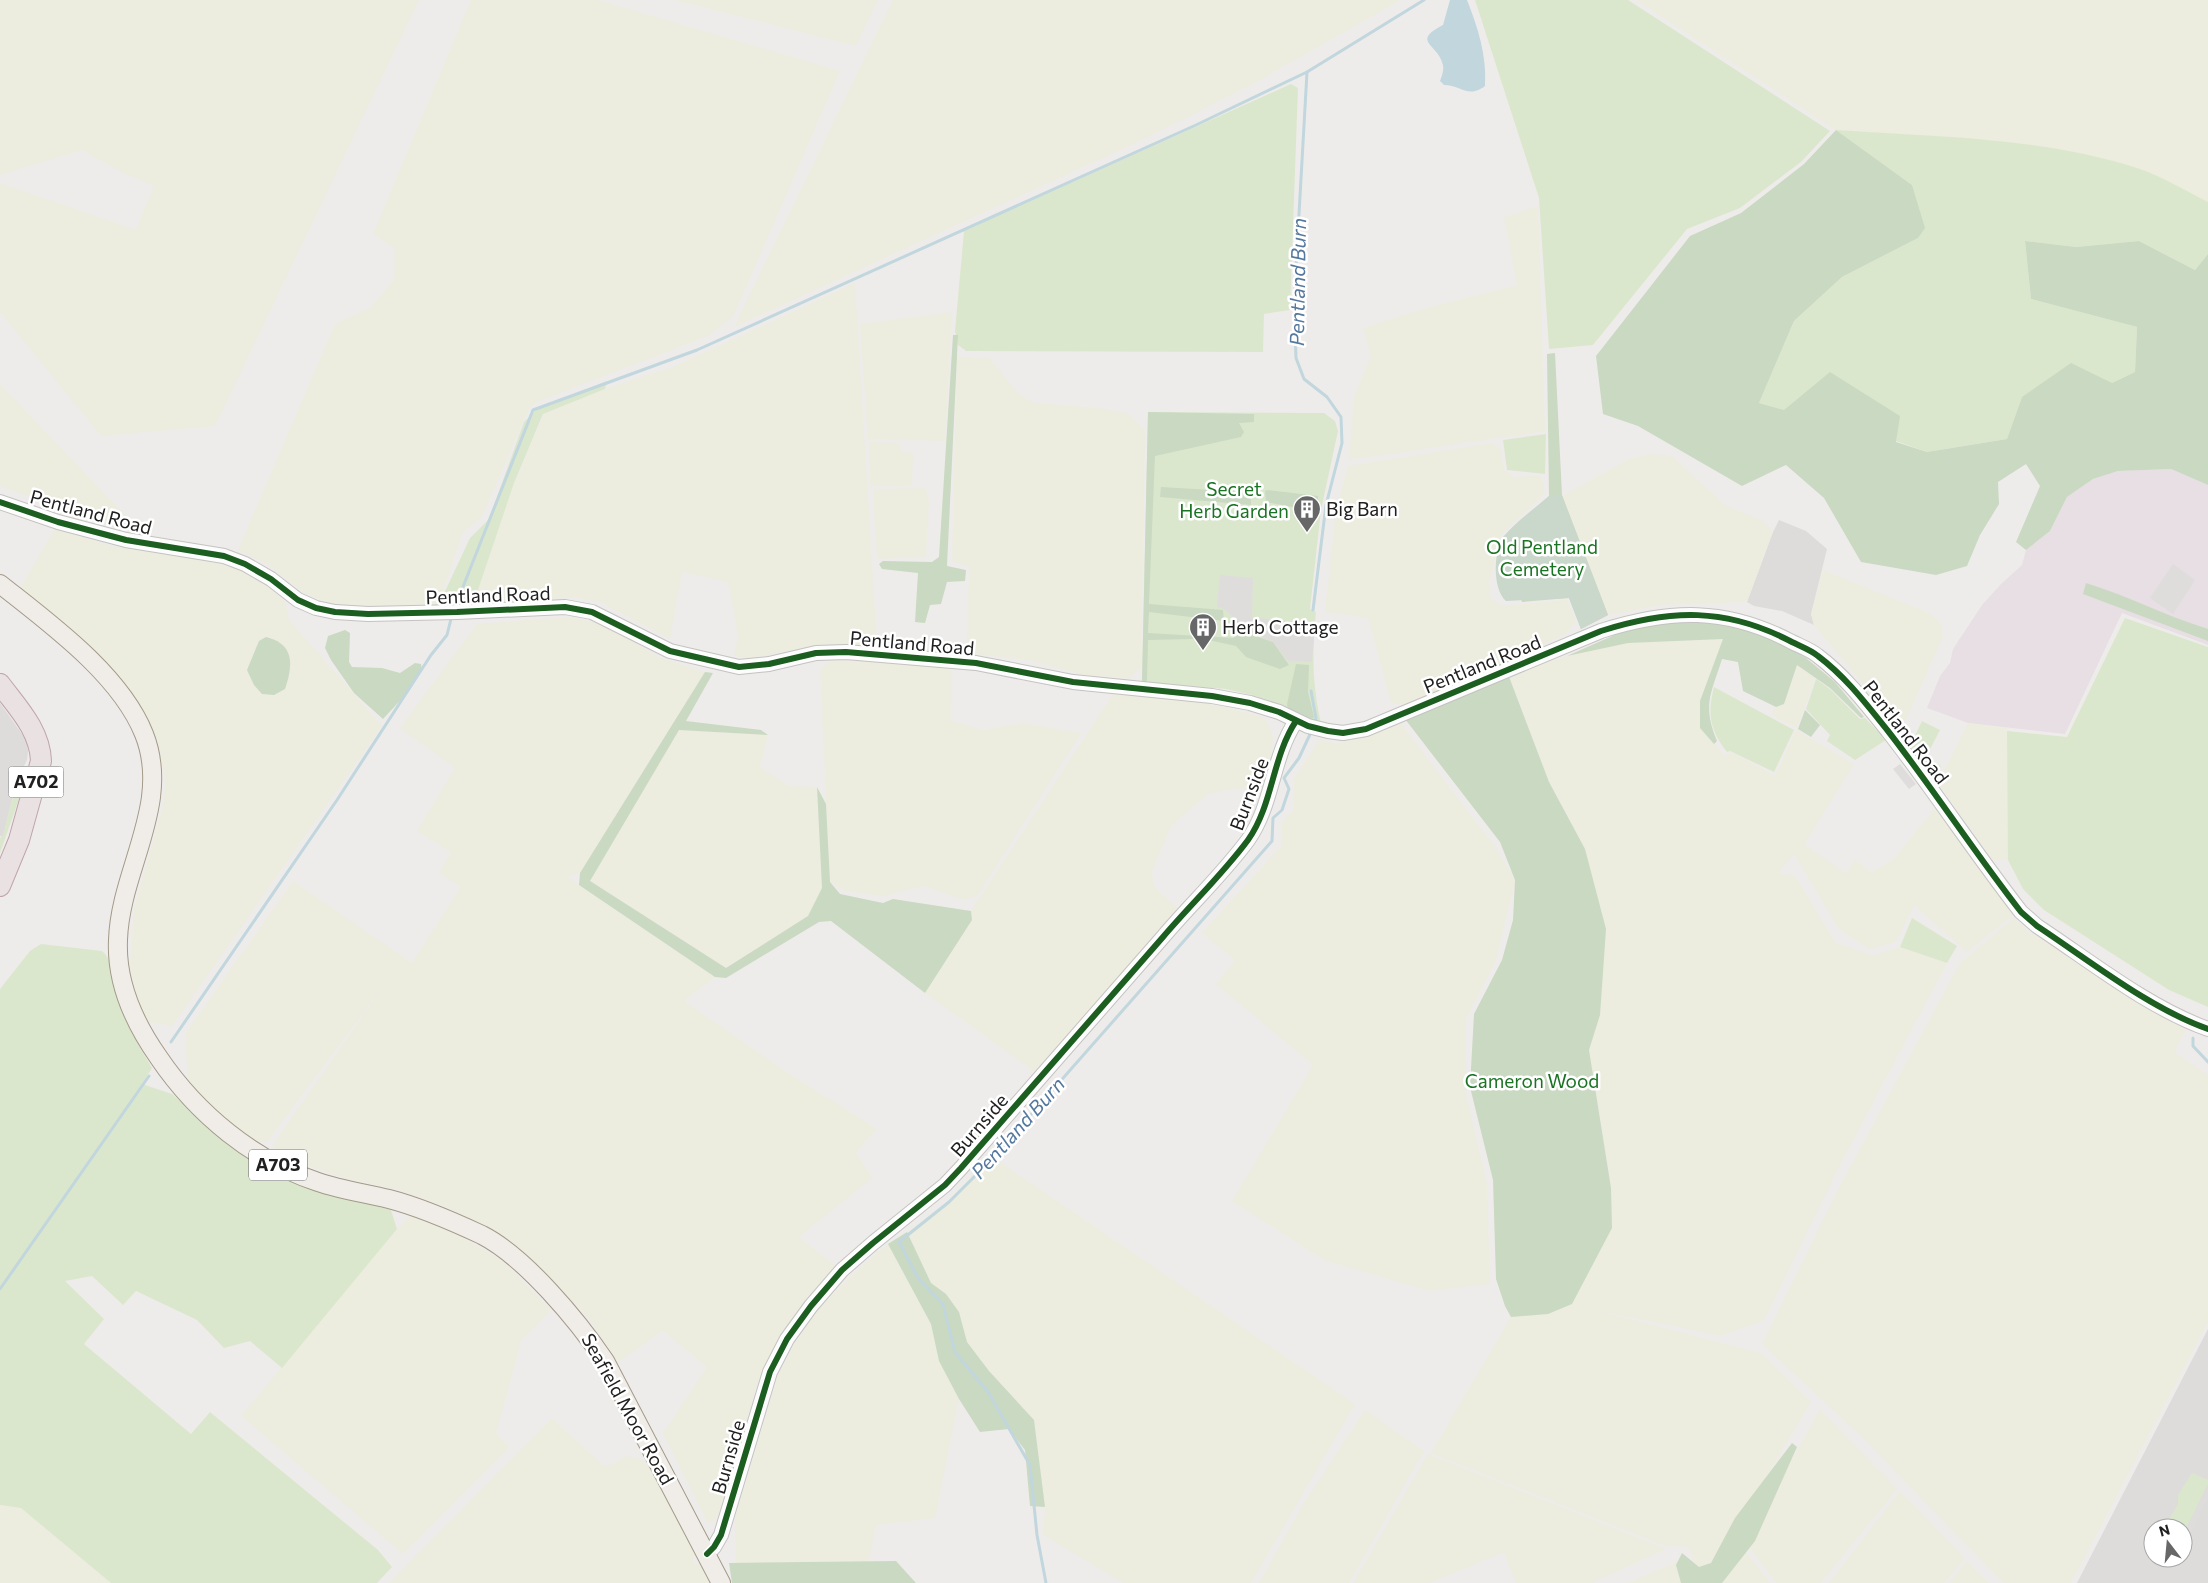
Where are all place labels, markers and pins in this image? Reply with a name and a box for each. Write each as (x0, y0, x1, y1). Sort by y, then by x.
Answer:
building icon: Big Barn (1292, 494, 1322, 533)
place label: Big Barn (1326, 497, 1398, 520)
building icon: Herb Cottage (1188, 612, 1218, 651)
place label: Herb Cottage (1222, 615, 1339, 638)

